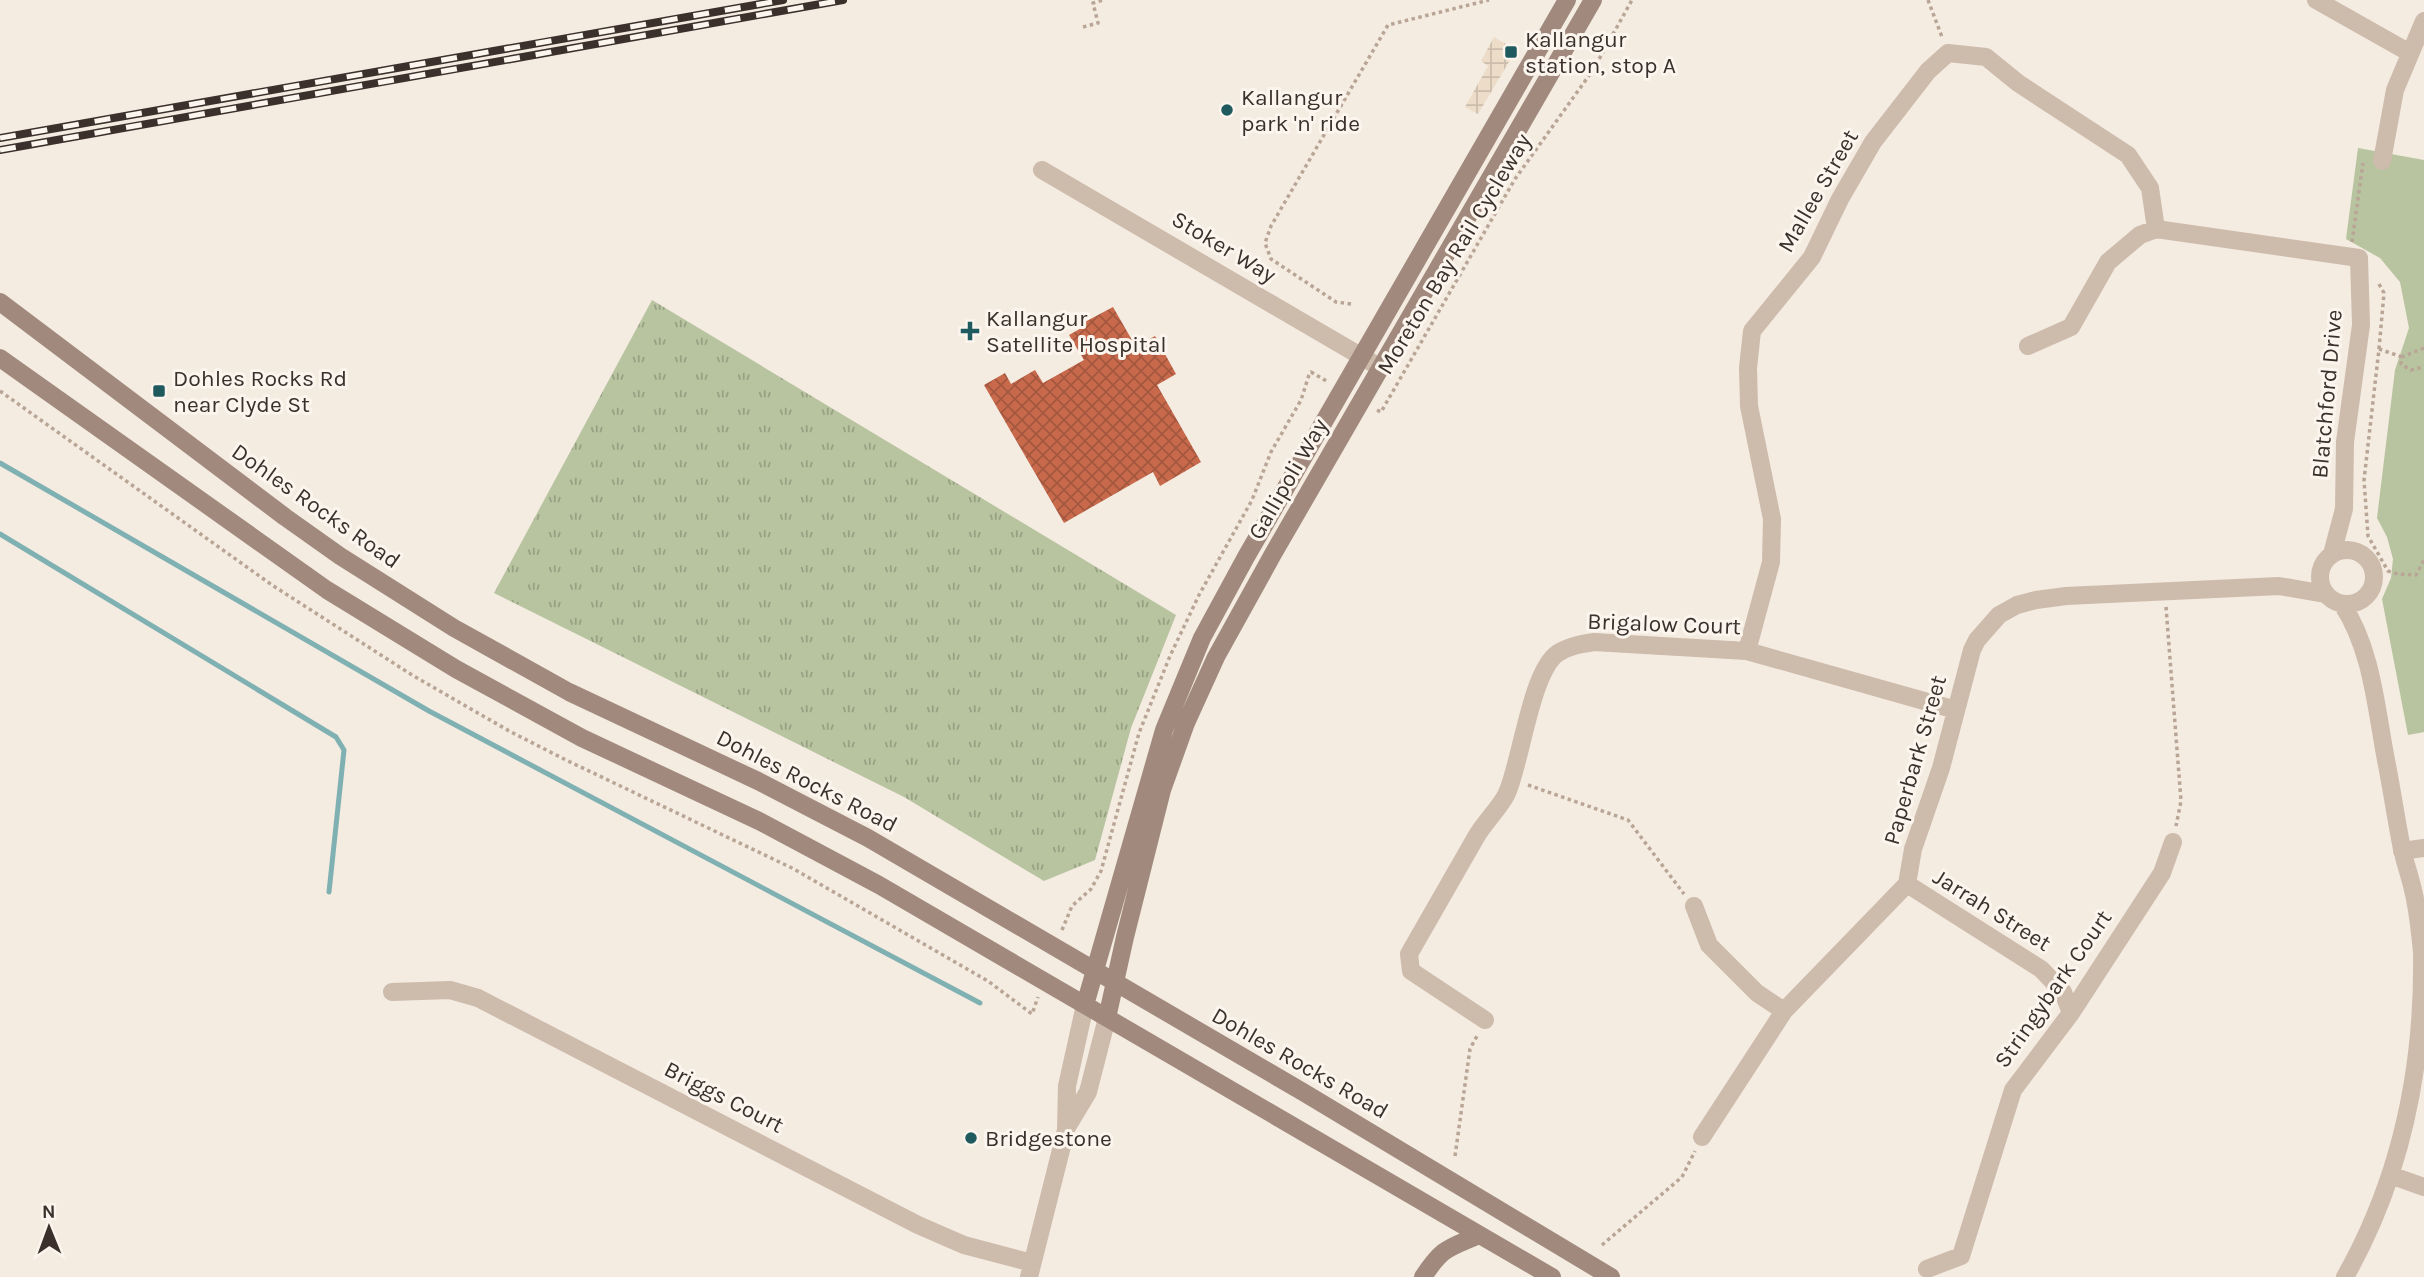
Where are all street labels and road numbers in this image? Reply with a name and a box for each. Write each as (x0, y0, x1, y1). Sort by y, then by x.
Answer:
street label: Mallee Street (1772, 125, 1864, 257)
street label: Moreton Bay Rail Cycleway (1371, 128, 1537, 379)
street label: Stoker Way (1167, 205, 1281, 289)
street label: Blatchford Drive (2306, 308, 2348, 480)
street label: Gallipoli Way (1243, 413, 1334, 544)
street label: Dohles Rocks Road (227, 438, 405, 574)
street label: Brigalow Court (1587, 608, 1742, 640)
street label: Paperbark Street (1878, 672, 1952, 848)
street label: Dohles Rocks Road (712, 724, 902, 838)
street label: Jarrah Street (1928, 863, 2056, 957)
street label: Stringybark Court (1989, 905, 2118, 1073)
street label: Dohles Rocks Road (1207, 1001, 1393, 1125)
street label: Briggs Court (660, 1055, 789, 1139)

